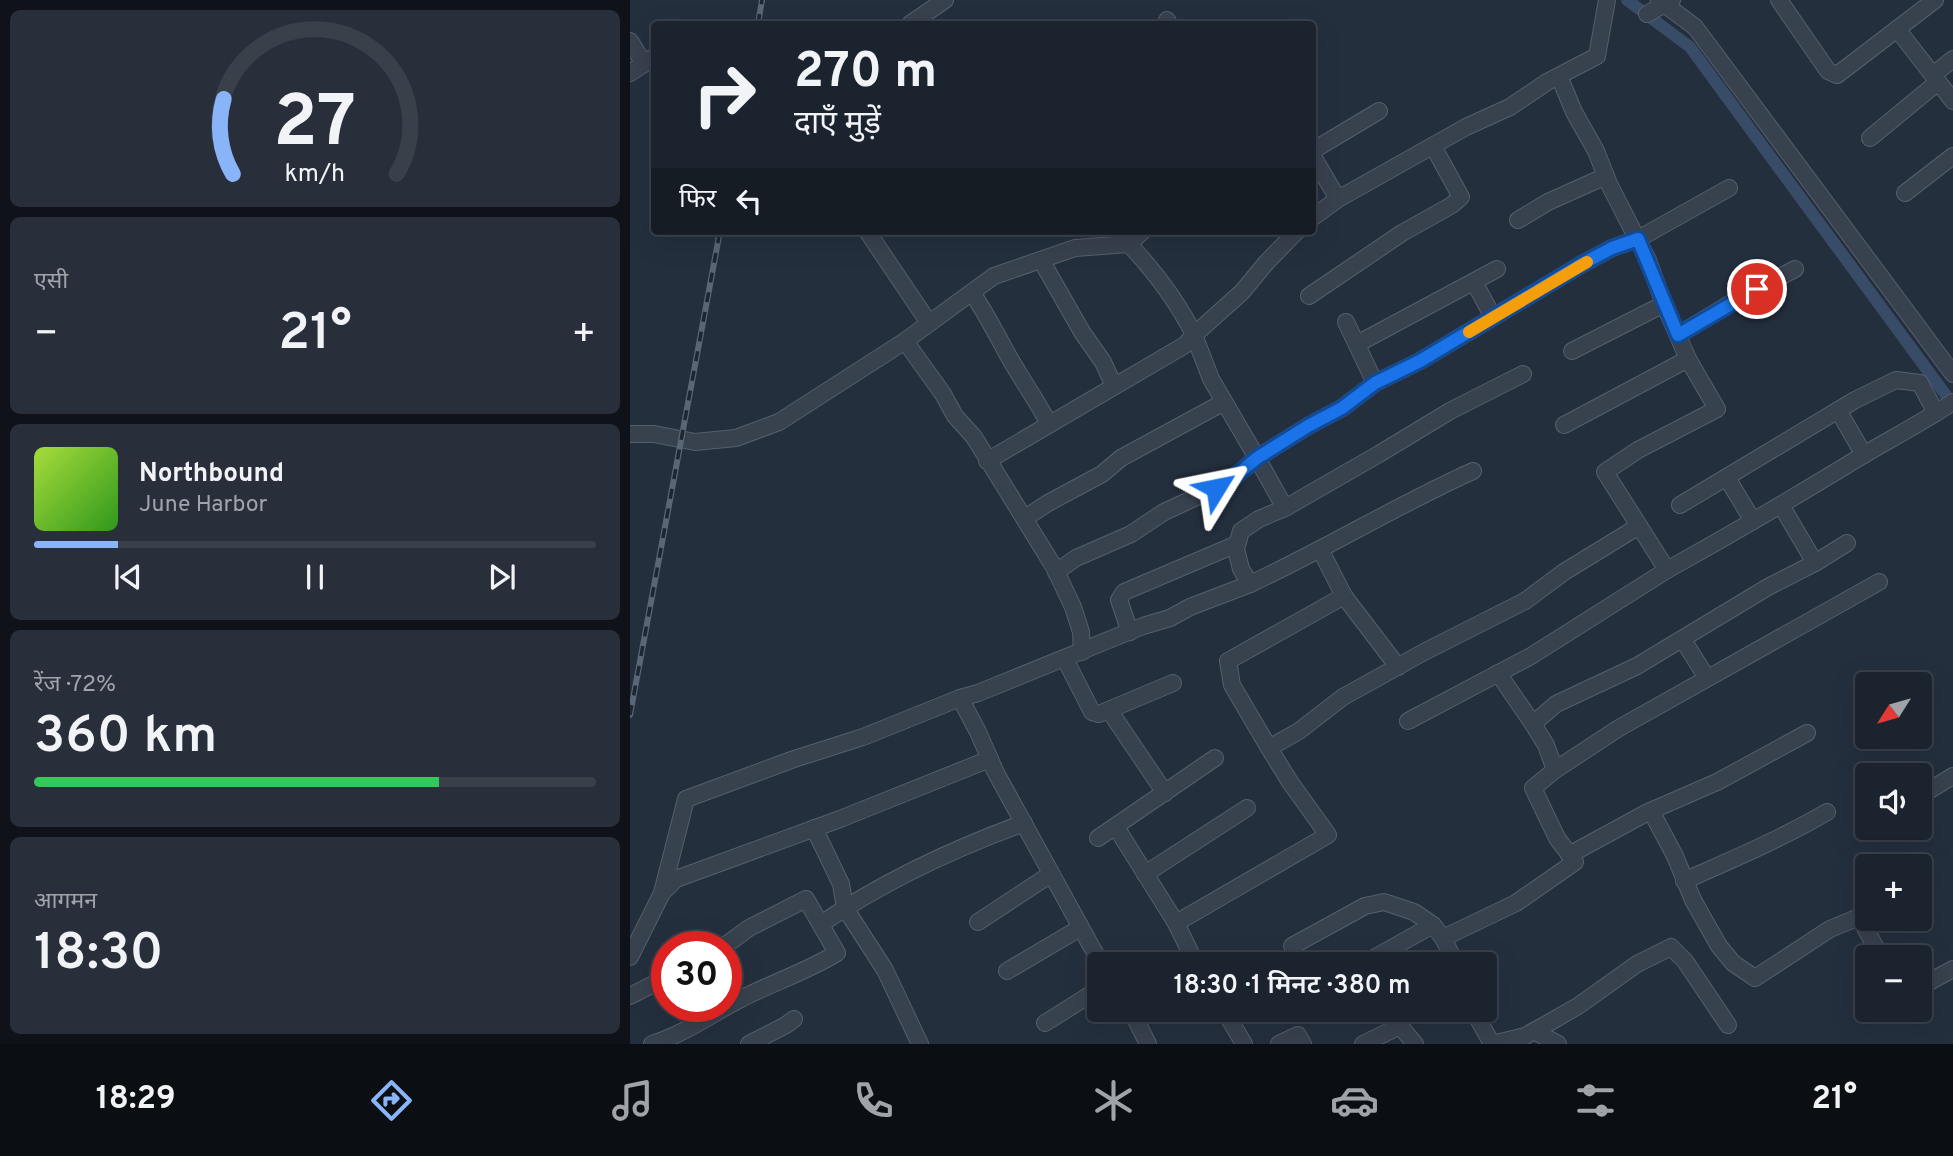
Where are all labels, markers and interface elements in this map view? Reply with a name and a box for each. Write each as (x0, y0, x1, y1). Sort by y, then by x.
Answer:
text: 270 m (794, 43, 937, 105)
icon: right (679, 49, 770, 140)
text: 27 (274, 81, 356, 173)
text: दाएँ मुड़ें (794, 105, 881, 145)
text: km/h (285, 159, 345, 191)
icon: left (730, 182, 768, 220)
text: फिर (679, 184, 716, 217)
pin (1727, 259, 1787, 319)
text: एसी (34, 268, 68, 297)
icon: arrive (1738, 270, 1776, 308)
text: 21° (278, 302, 352, 368)
text: − (34, 311, 59, 360)
text: + (571, 311, 596, 360)
position arrow (1179, 451, 1253, 525)
text: Northbound (139, 458, 284, 491)
text: June Harbor (139, 491, 267, 520)
icon: previous (109, 558, 147, 596)
icon: pause (296, 558, 334, 596)
icon: next (483, 558, 521, 596)
text: रेंज · 72% (34, 671, 116, 700)
north arrow (1855, 672, 1932, 749)
map controls (1855, 672, 1932, 1022)
text: 360 km (34, 705, 217, 771)
button: sound (1855, 763, 1932, 840)
button: + (1855, 854, 1932, 931)
text: आगमन (34, 888, 97, 917)
text: 18:30 (34, 922, 164, 988)
speed limit sign: 30 (651, 931, 742, 1022)
button: − (1855, 945, 1932, 1022)
text: 18:30 · 1 मिनट · 380 m (1174, 970, 1410, 1003)
icon: directions (367, 1076, 416, 1125)
icon: music (608, 1076, 657, 1125)
icon: phone (849, 1076, 898, 1125)
icon: climate (1089, 1076, 1138, 1125)
icon: car (1330, 1076, 1379, 1125)
icon: filters (1571, 1076, 1620, 1125)
text: 18:29 (96, 1080, 176, 1120)
text: 21° (1811, 1080, 1857, 1120)

